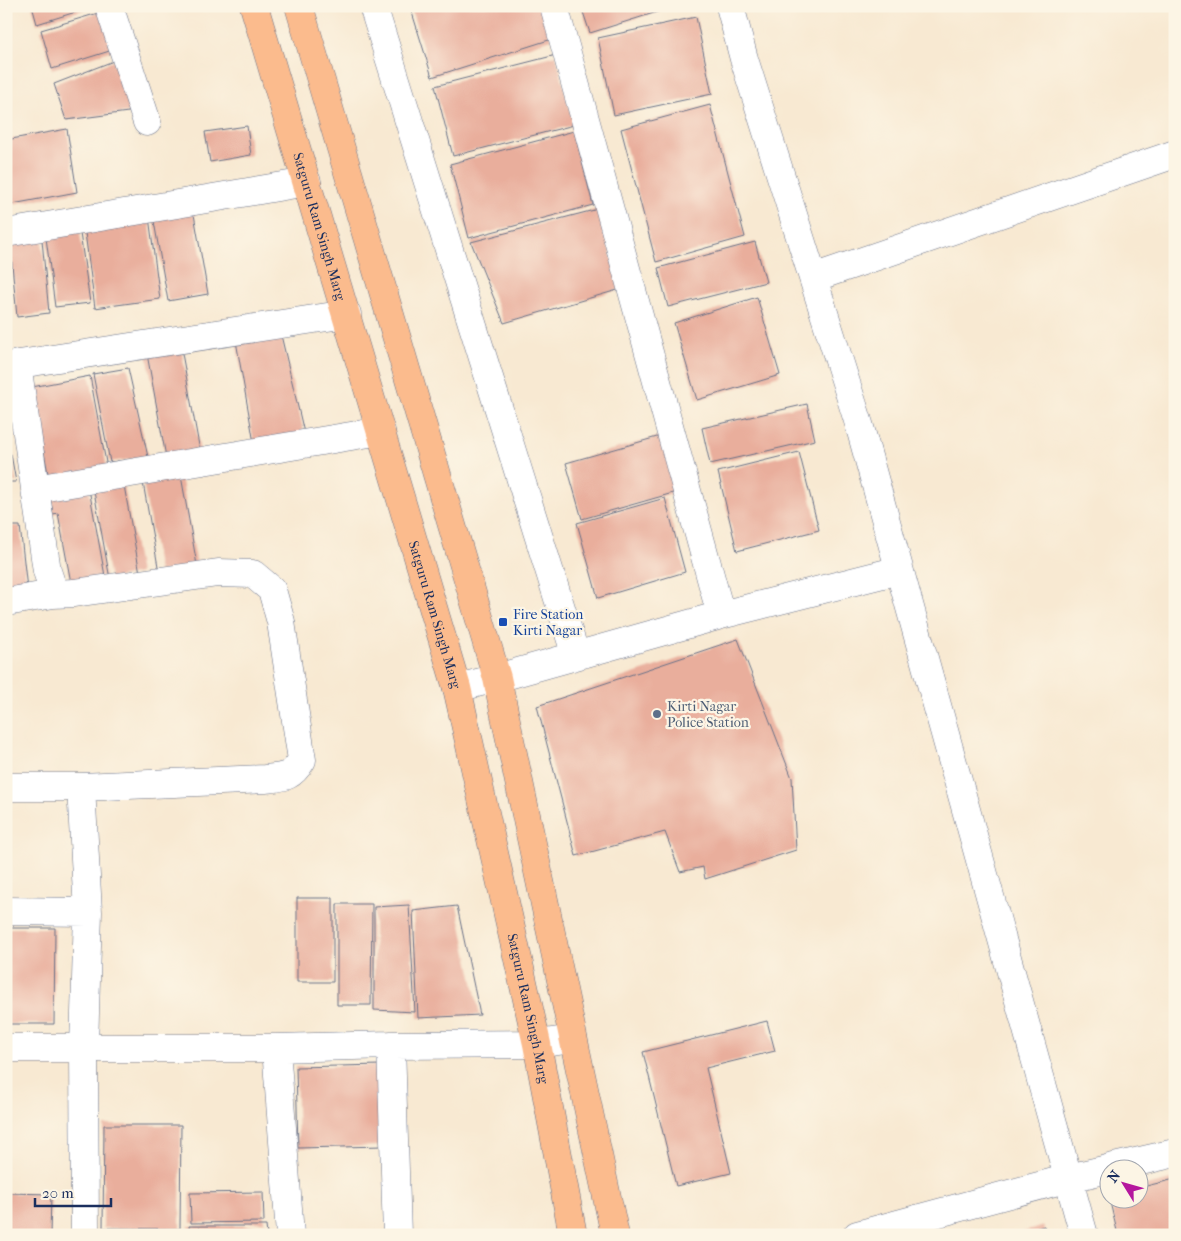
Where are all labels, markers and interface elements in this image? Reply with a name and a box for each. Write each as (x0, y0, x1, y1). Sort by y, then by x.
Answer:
street label: Satguru Ram Singh Marg (289, 151, 349, 303)
street label: Satguru Ram Singh Marg (405, 539, 465, 691)
place label: Fire Station Kirti Nagar (513, 606, 583, 639)
marker: Fire Station Kirti Nagar (497, 616, 509, 628)
place label: Kirti Nagar Police Station (667, 698, 749, 731)
marker: Kirti Nagar Police Station (651, 708, 663, 720)
street label: Satguru Ram Singh Marg (503, 932, 552, 1086)
north arrow (1098, 1158, 1148, 1208)
text: N (1104, 1167, 1124, 1186)
scale bar (35, 1176, 111, 1208)
text: 20 m (42, 1184, 74, 1202)

